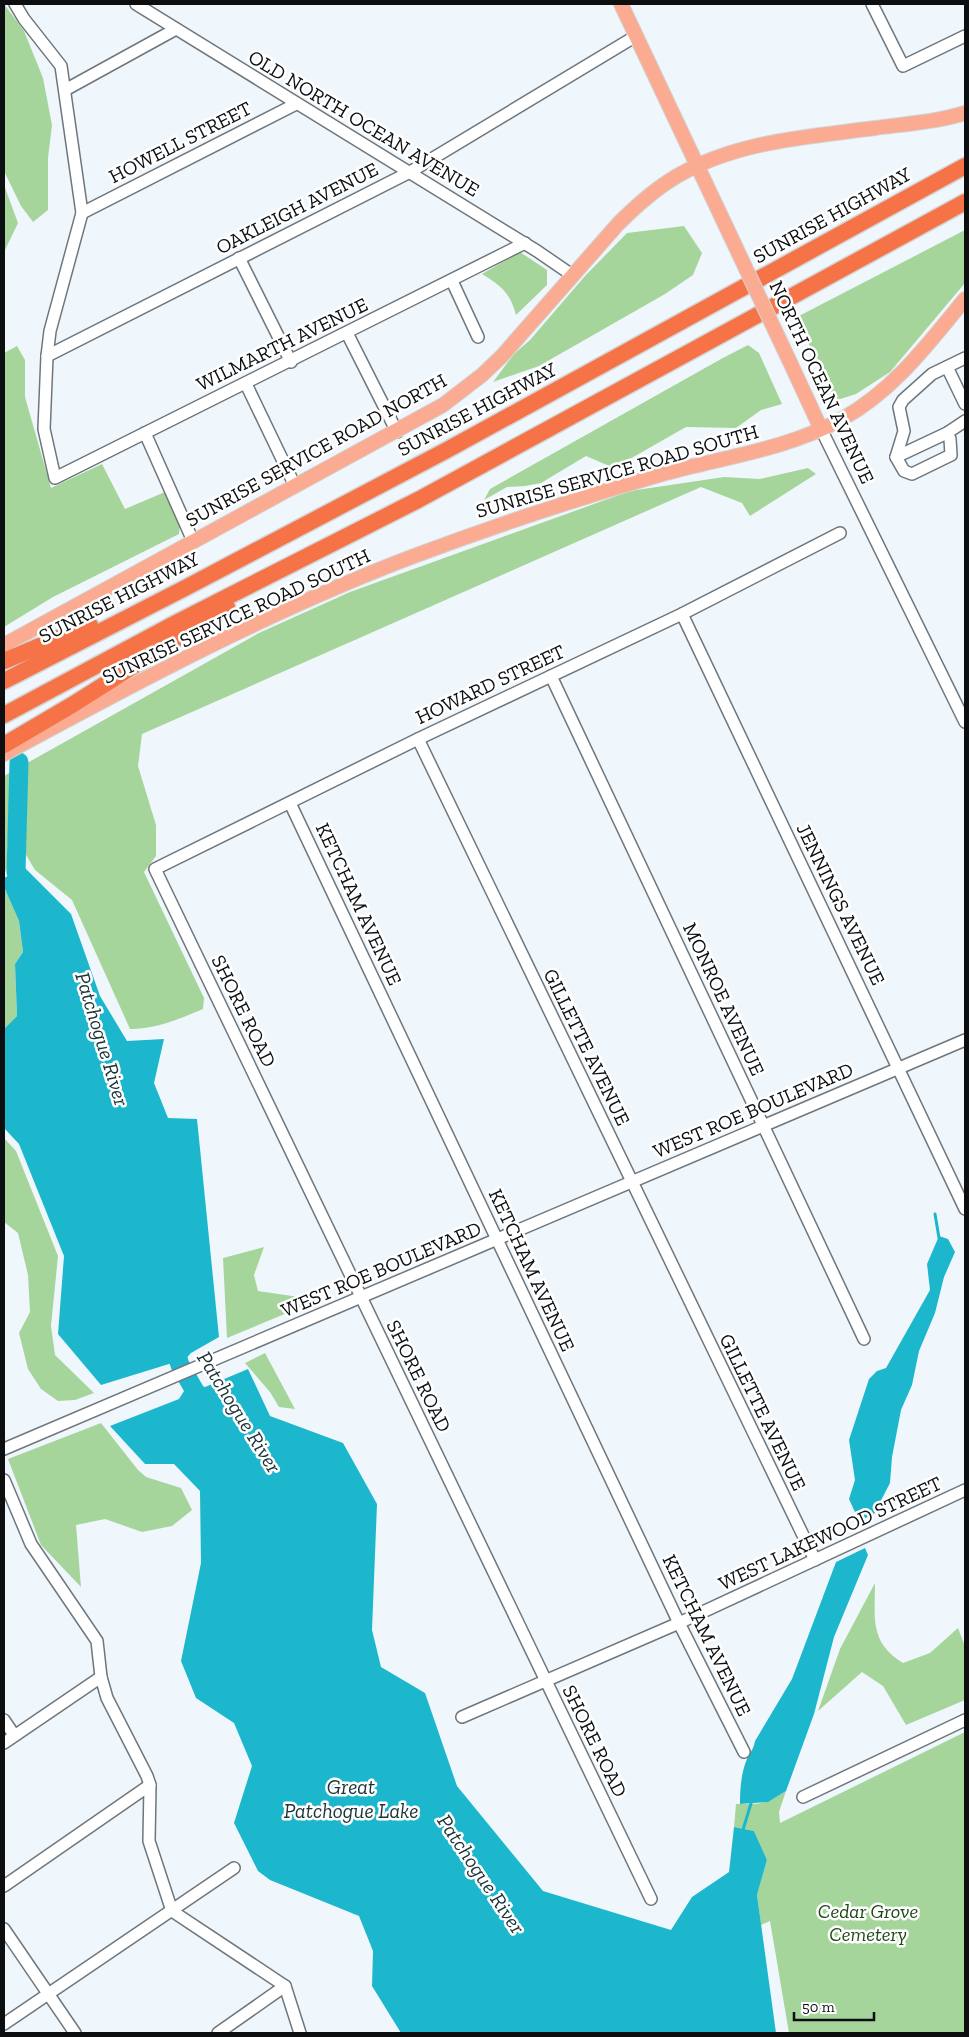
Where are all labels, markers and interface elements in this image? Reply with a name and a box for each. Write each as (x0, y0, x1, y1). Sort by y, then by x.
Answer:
street label: OLD NORTH OCEAN AVENUE (244, 44, 484, 202)
street label: HOWELL STREET (105, 96, 255, 188)
street label: OAKLEIGH AVENUE (212, 157, 382, 259)
street label: SUNRISE HIGHWAY (749, 161, 916, 268)
street label: NORTH OCEAN AVENUE (764, 277, 880, 487)
street label: WILMARTH AVENUE (192, 292, 372, 396)
street label: SUNRISE HIGHWAY (393, 357, 561, 461)
street label: SUNRISE SERVICE ROAD NORTH (181, 368, 451, 532)
street label: SUNRISE SERVICE ROAD SOUTH (473, 419, 761, 523)
street label: SUNRISE SERVICE ROAD SOUTH (98, 543, 374, 689)
street label: SUNRISE HIGHWAY (35, 546, 204, 648)
street label: HOWARD STREET (412, 639, 568, 729)
street label: KETCHAM AVENUE (311, 819, 407, 989)
street label: JENNINGS AVENUE (791, 819, 891, 989)
street label: MONROE AVENUE (678, 919, 770, 1079)
street label: SHORE ROAD (207, 951, 281, 1071)
street label: GILLETTE AVENUE (539, 965, 635, 1129)
water label: Patchogue River (70, 969, 135, 1110)
street label: WEST ROE BOULEVARD (649, 1057, 857, 1163)
street label: KETCHAM AVENUE (484, 1185, 580, 1355)
street label: WEST ROE BOULEVARD (277, 1216, 485, 1322)
street label: SHORE ROAD (382, 1316, 456, 1436)
street label: GILLETTE AVENUE (715, 1330, 811, 1494)
water label: Patchogue River (192, 1346, 287, 1478)
street label: WEST LAKEWOOD STREET (715, 1471, 945, 1595)
street label: KETCHAM AVENUE (657, 1550, 757, 1720)
street label: SHORE ROAD (558, 1681, 632, 1801)
water label: Great Patchogue Lake (284, 1774, 418, 1823)
water label: Patchogue River (432, 1809, 531, 1939)
park label: Cedar Grove Cemetery (818, 1899, 918, 1946)
scale bar (794, 1990, 874, 2022)
text: 50 m (802, 1998, 835, 2016)

